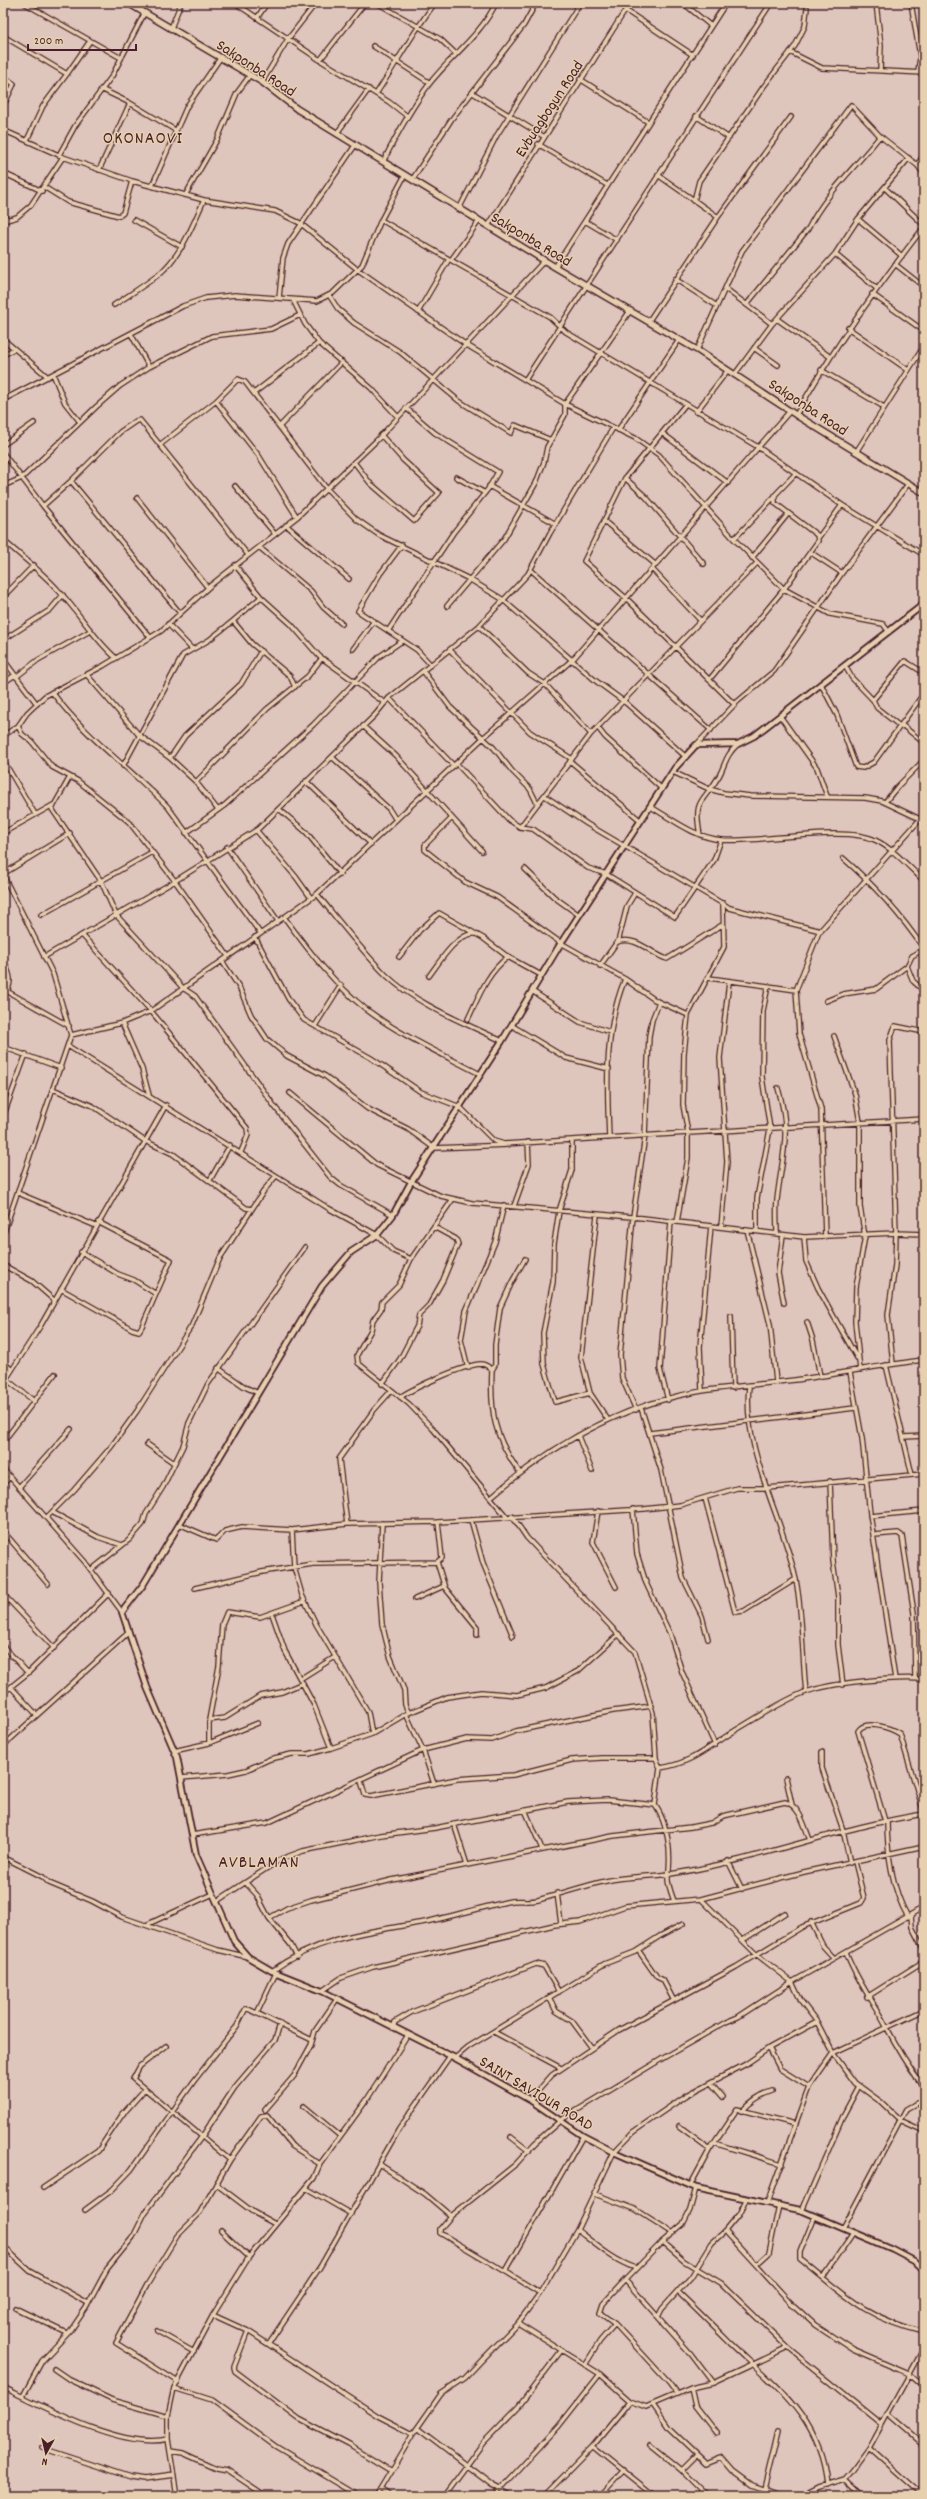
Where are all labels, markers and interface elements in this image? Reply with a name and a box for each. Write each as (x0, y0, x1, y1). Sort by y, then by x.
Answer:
scale bar (28, 26, 136, 52)
text: 200 m (34, 33, 63, 50)
street label: Sakponba Road (211, 35, 300, 104)
street label: Evbuagbogun Road (510, 56, 590, 162)
district label: OKONAOVI (103, 127, 183, 152)
street label: Sakponba Road (486, 207, 576, 273)
street label: Sakponba Road (763, 374, 852, 443)
district label: AVBLAMAN (218, 1851, 300, 1876)
street label: SAINT SAVIOUR ROAD (474, 2051, 597, 2137)
north arrow (26, 2433, 66, 2473)
text: N (41, 2453, 49, 2469)

